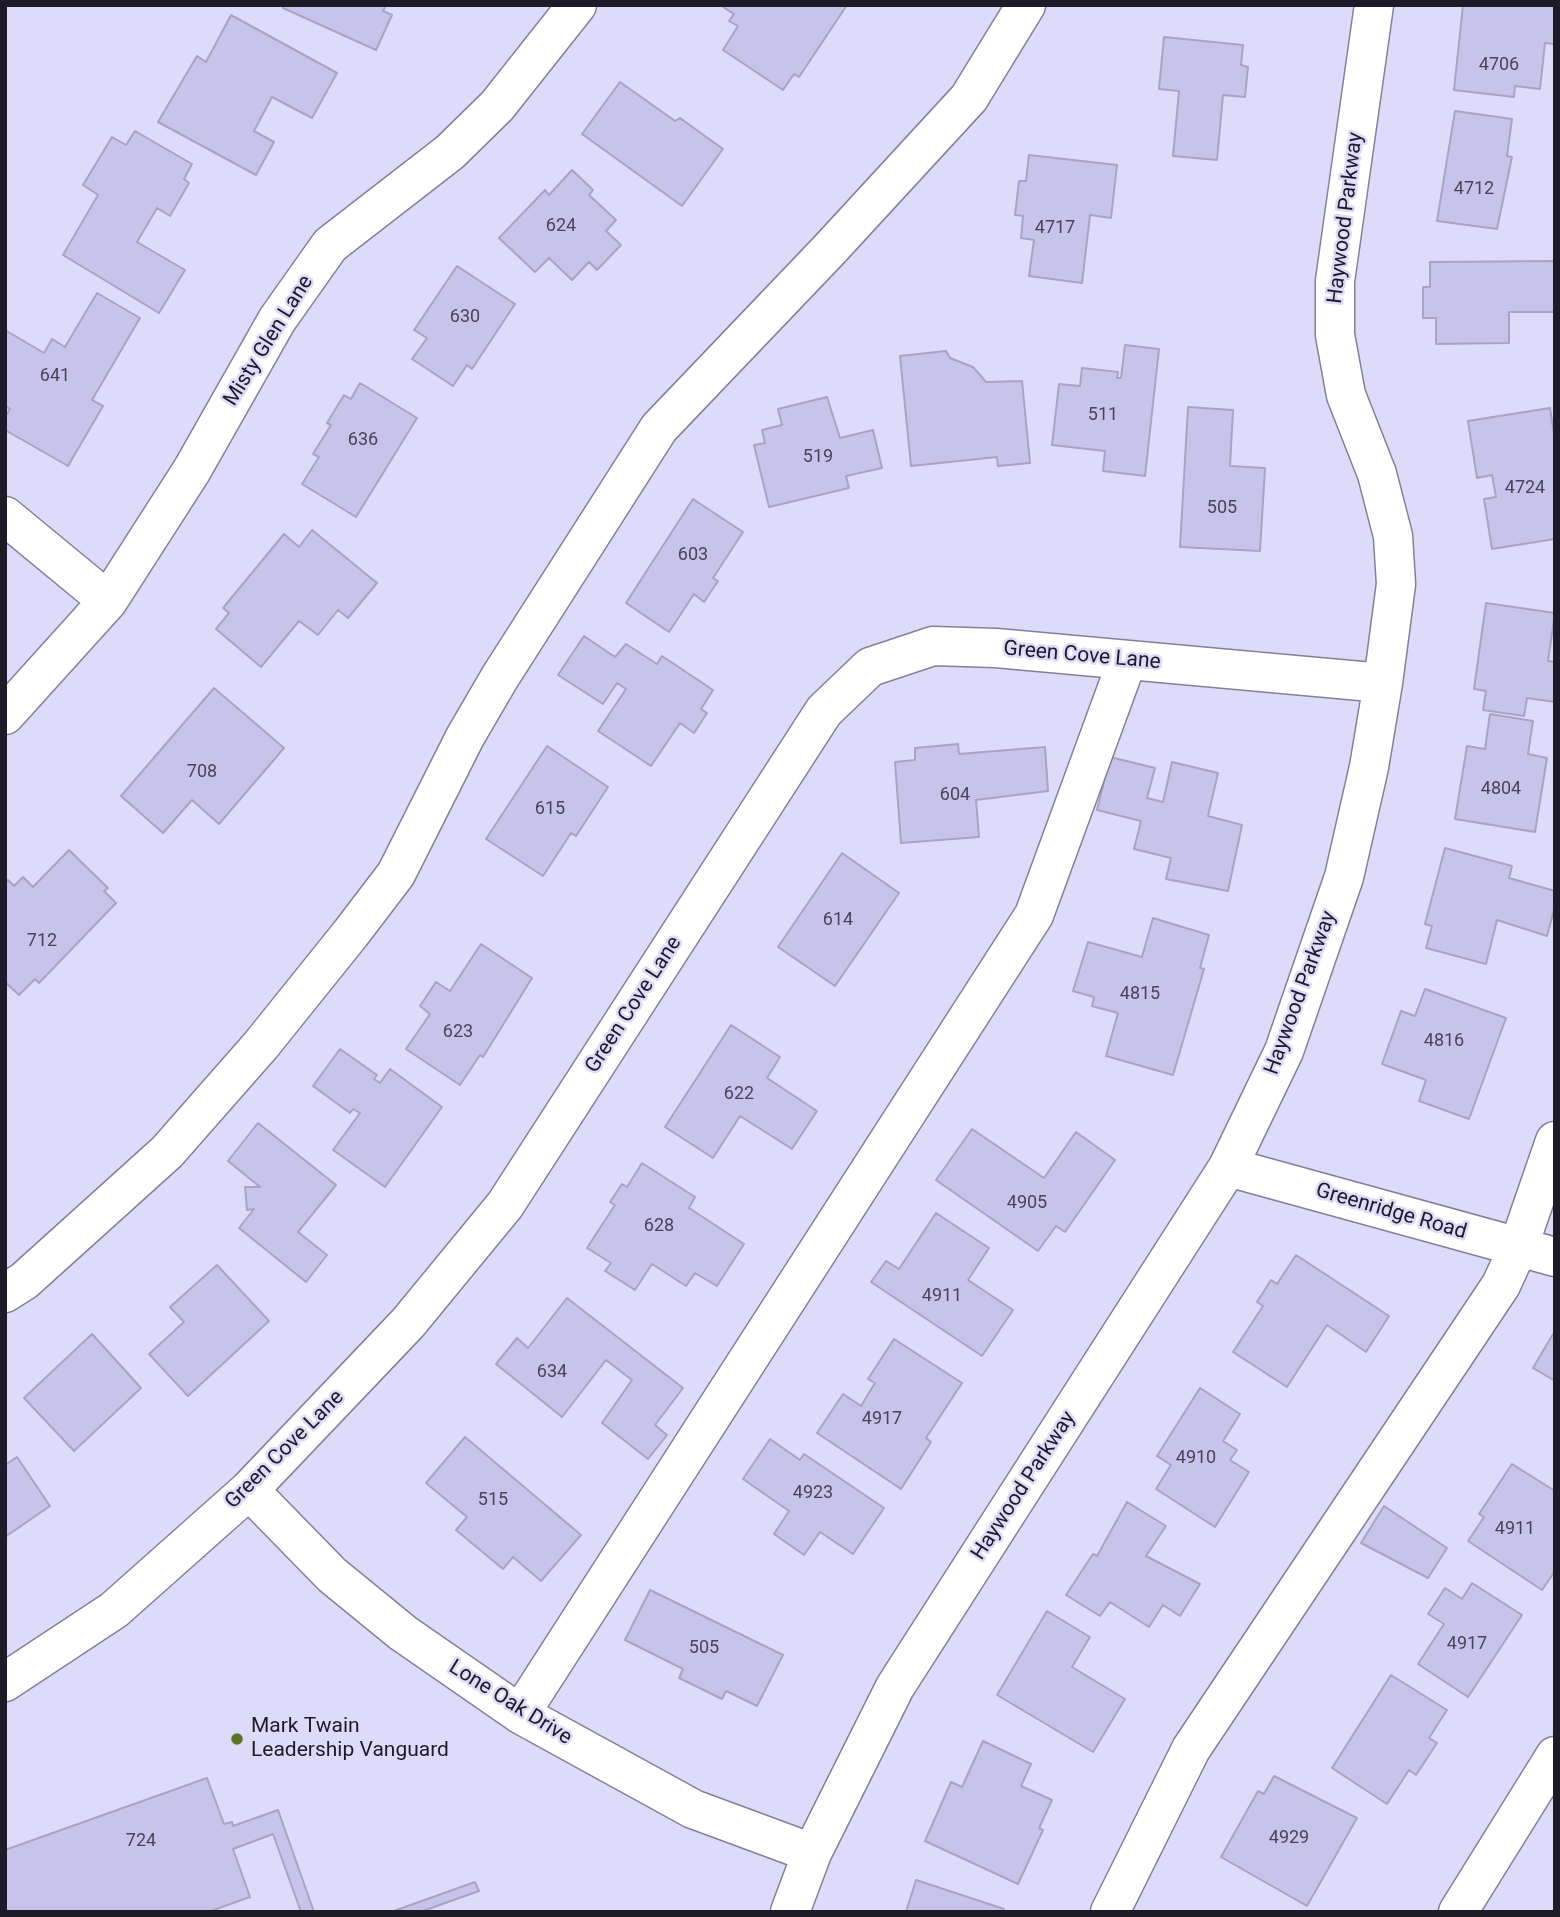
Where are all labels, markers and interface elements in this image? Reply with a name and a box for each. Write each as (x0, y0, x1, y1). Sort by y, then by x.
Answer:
house number: 4706 (1479, 54, 1519, 76)
street label: Haywood Parkway (1323, 131, 1369, 305)
house number: 4712 (1454, 178, 1494, 200)
house number: 624 (546, 215, 576, 237)
house number: 4717 (1035, 217, 1075, 239)
street label: Misty Glen Lane (219, 271, 319, 411)
house number: 630 (450, 306, 480, 328)
house number: 641 (40, 365, 70, 387)
house number: 511 (1088, 404, 1118, 426)
house number: 636 (348, 429, 378, 451)
house number: 519 (803, 446, 833, 468)
house number: 4724 (1505, 477, 1545, 499)
house number: 505 (1207, 497, 1237, 519)
house number: 603 (678, 544, 708, 566)
street label: Green Cove Lane (1002, 637, 1162, 675)
house number: 708 (187, 761, 217, 783)
house number: 4804 (1481, 778, 1521, 800)
house number: 604 (940, 784, 970, 806)
house number: 615 (535, 798, 565, 820)
street label: Haywood Parkway (1260, 908, 1342, 1078)
house number: 614 (823, 909, 853, 931)
house number: 712 (27, 930, 57, 952)
street label: Green Cove Lane (581, 932, 687, 1078)
house number: 4815 (1120, 983, 1160, 1005)
house number: 623 (443, 1021, 473, 1043)
house number: 4816 (1424, 1030, 1464, 1052)
house number: 622 (724, 1083, 754, 1105)
street label: Greenridge Road (1313, 1178, 1469, 1246)
house number: 4905 (1007, 1192, 1047, 1214)
house number: 628 (644, 1215, 674, 1237)
house number: 4911 (922, 1285, 962, 1307)
house number: 634 (537, 1361, 567, 1383)
street label: Green Cove Lane (220, 1385, 350, 1515)
street label: Haywood Parkway (967, 1407, 1081, 1565)
house number: 4917 (862, 1408, 902, 1430)
house number: 4910 (1176, 1447, 1216, 1469)
house number: 4923 (793, 1482, 833, 1504)
house number: 515 (478, 1489, 508, 1511)
house number: 4911 (1495, 1518, 1535, 1540)
house number: 4917 (1447, 1633, 1487, 1655)
house number: 505 (689, 1637, 719, 1659)
street label: Lone Oak Drive (444, 1655, 576, 1751)
place label: Mark Twain Leadership Vanguard (251, 1714, 449, 1764)
marker: Mark Twain Leadership Vanguard (229, 1731, 245, 1747)
house number: 4929 (1269, 1827, 1309, 1849)
house number: 724 (126, 1830, 156, 1852)

